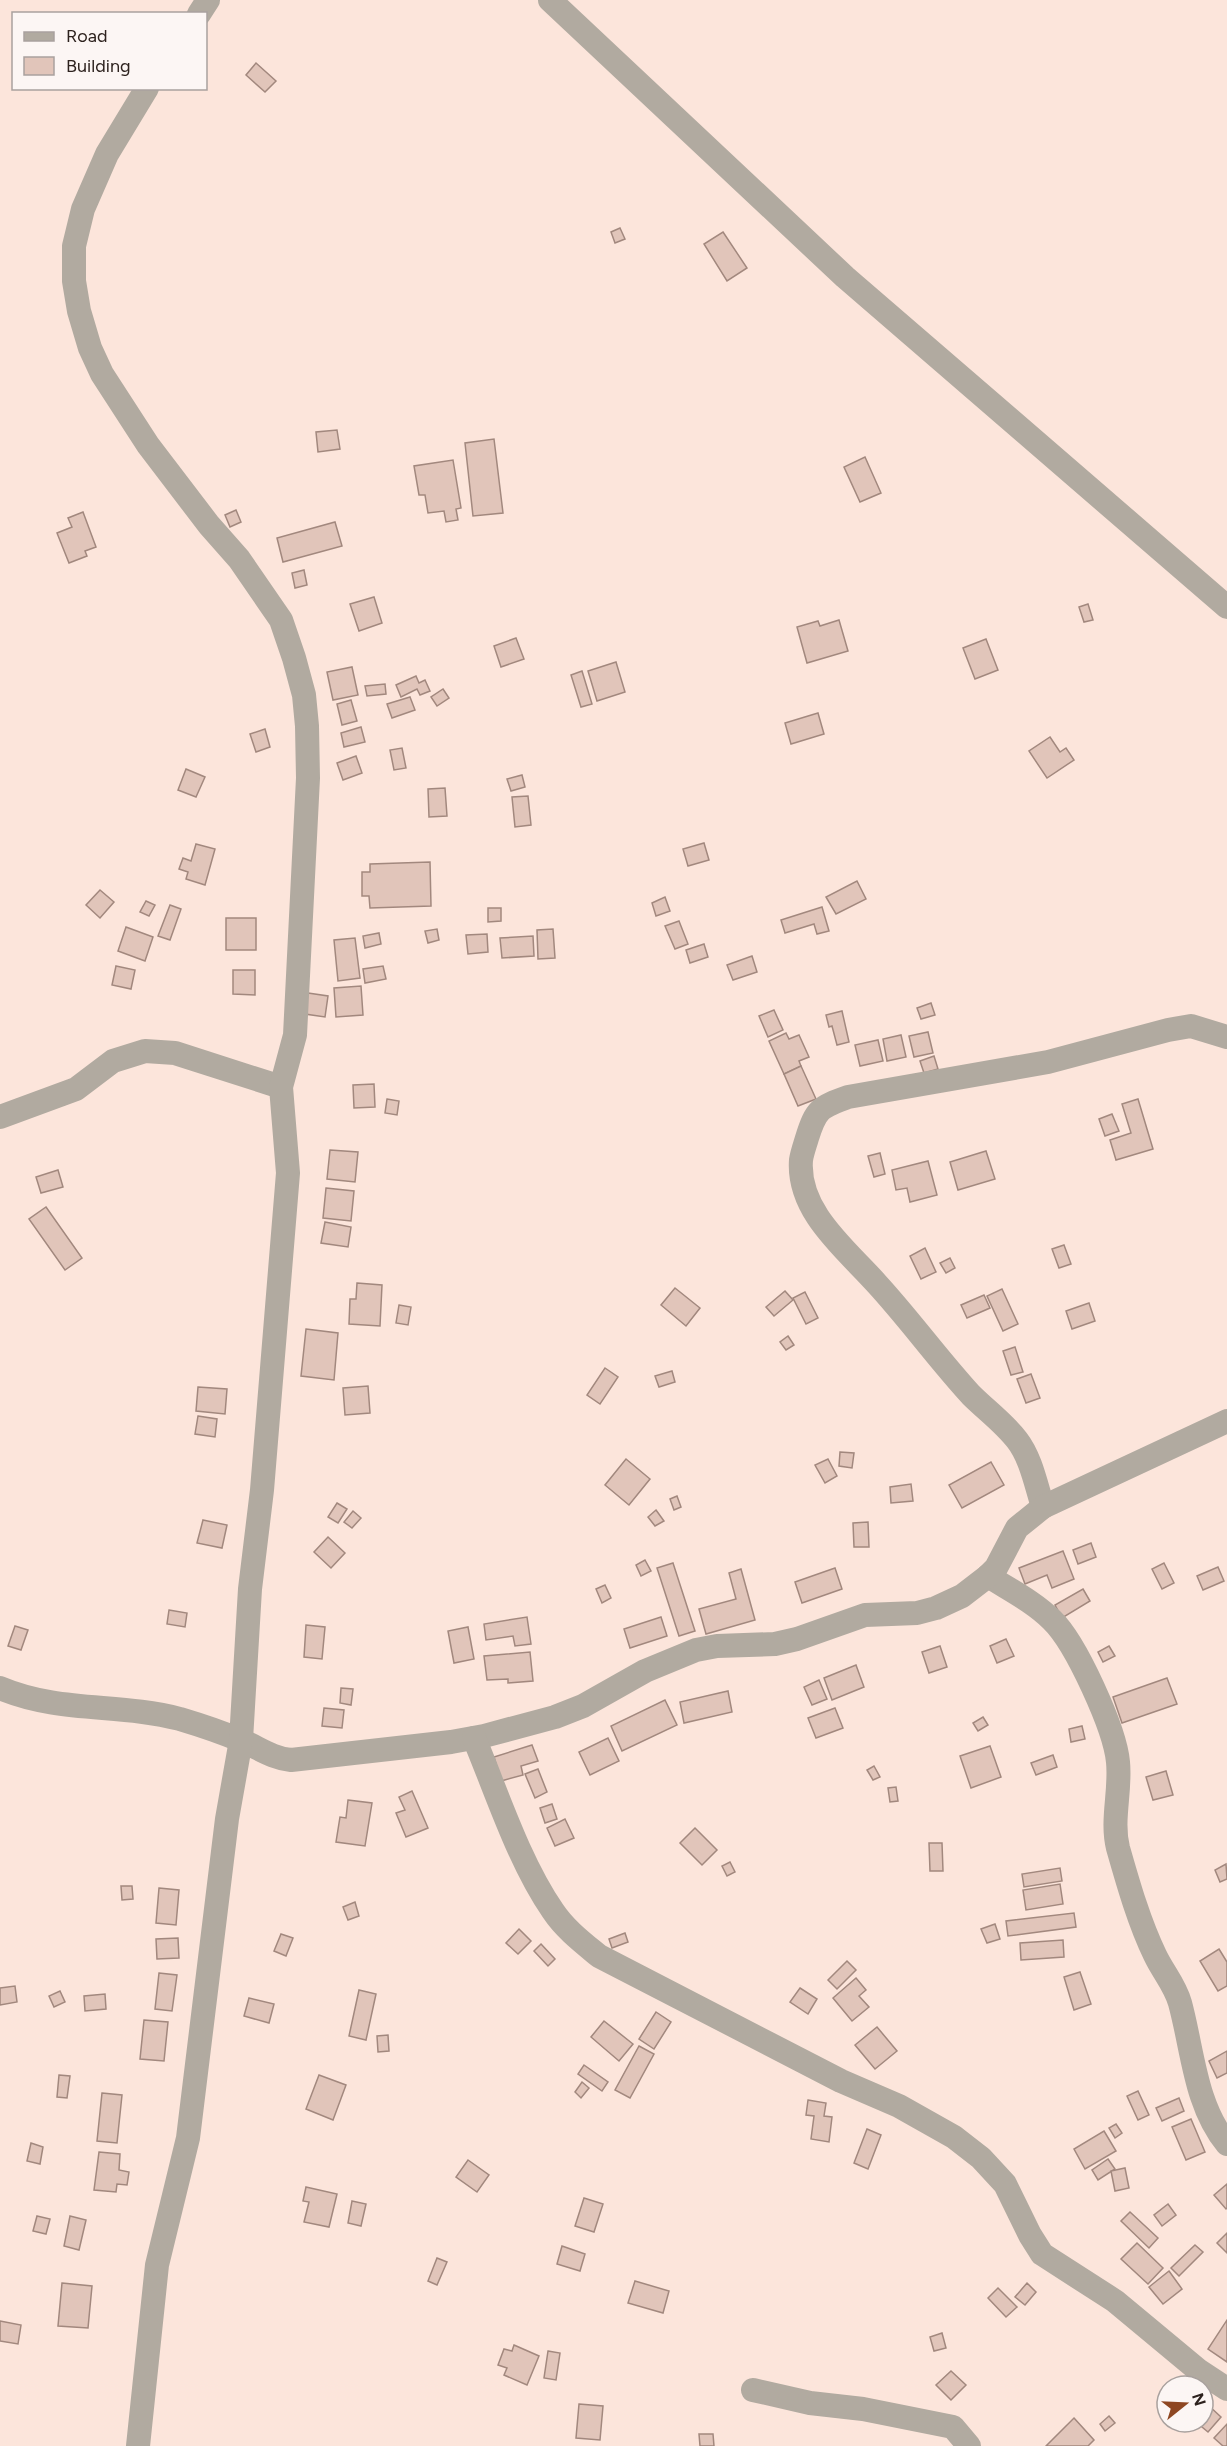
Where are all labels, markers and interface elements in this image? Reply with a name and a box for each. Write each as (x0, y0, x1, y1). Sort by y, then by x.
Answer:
legend (12, 12, 207, 90)
text: Road (66, 25, 107, 47)
text: Building (66, 55, 131, 77)
north arrow (1155, 2374, 1215, 2434)
text: N (1188, 2391, 1210, 2408)

